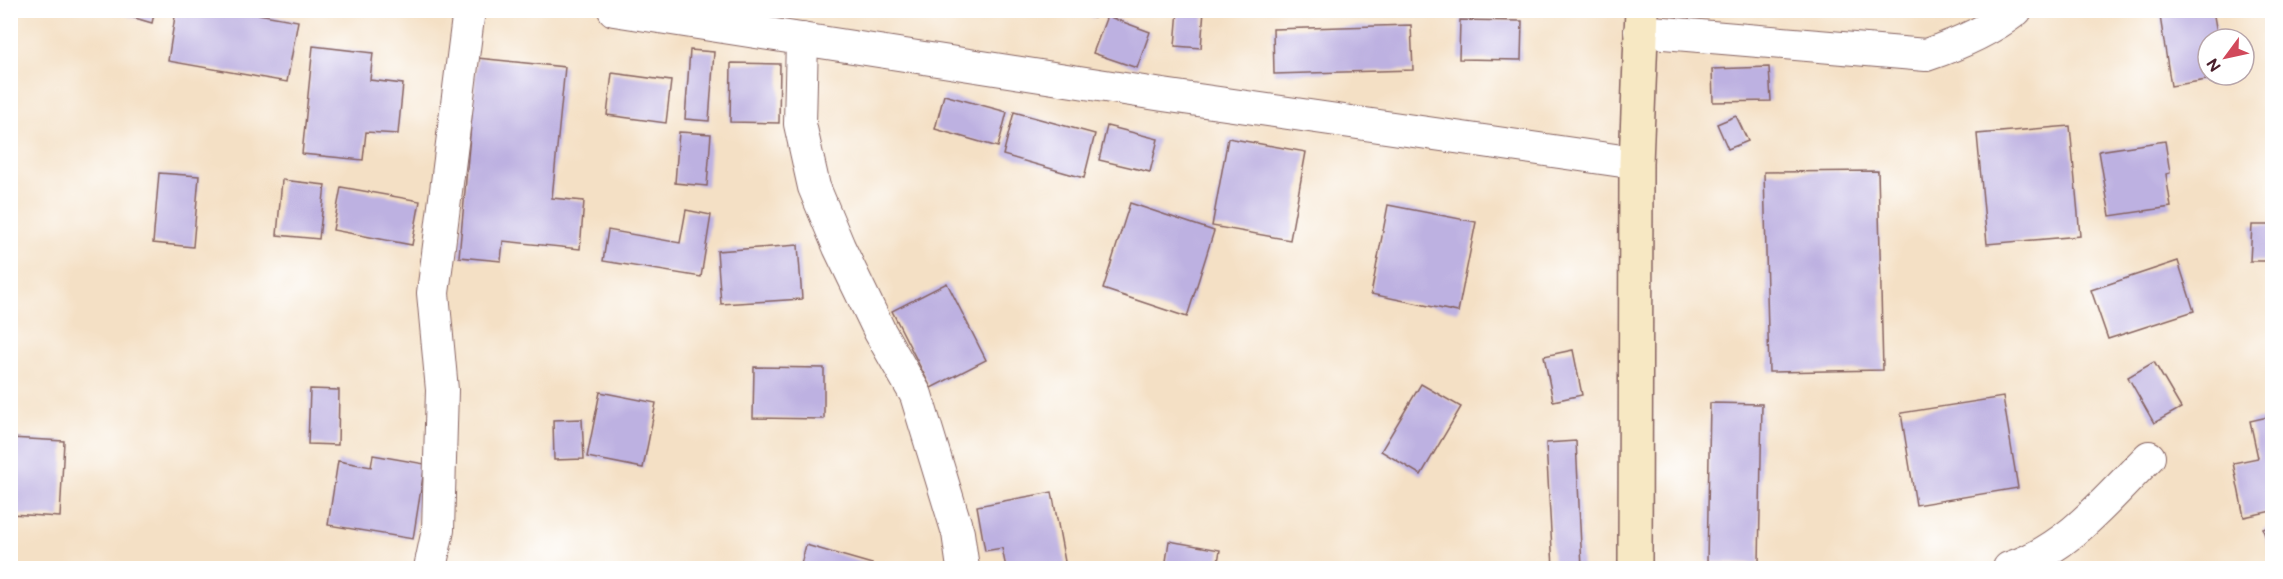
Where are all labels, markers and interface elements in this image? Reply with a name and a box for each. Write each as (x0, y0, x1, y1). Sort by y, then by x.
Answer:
north arrow (2196, 27, 2256, 87)
text: N (2203, 54, 2226, 75)

